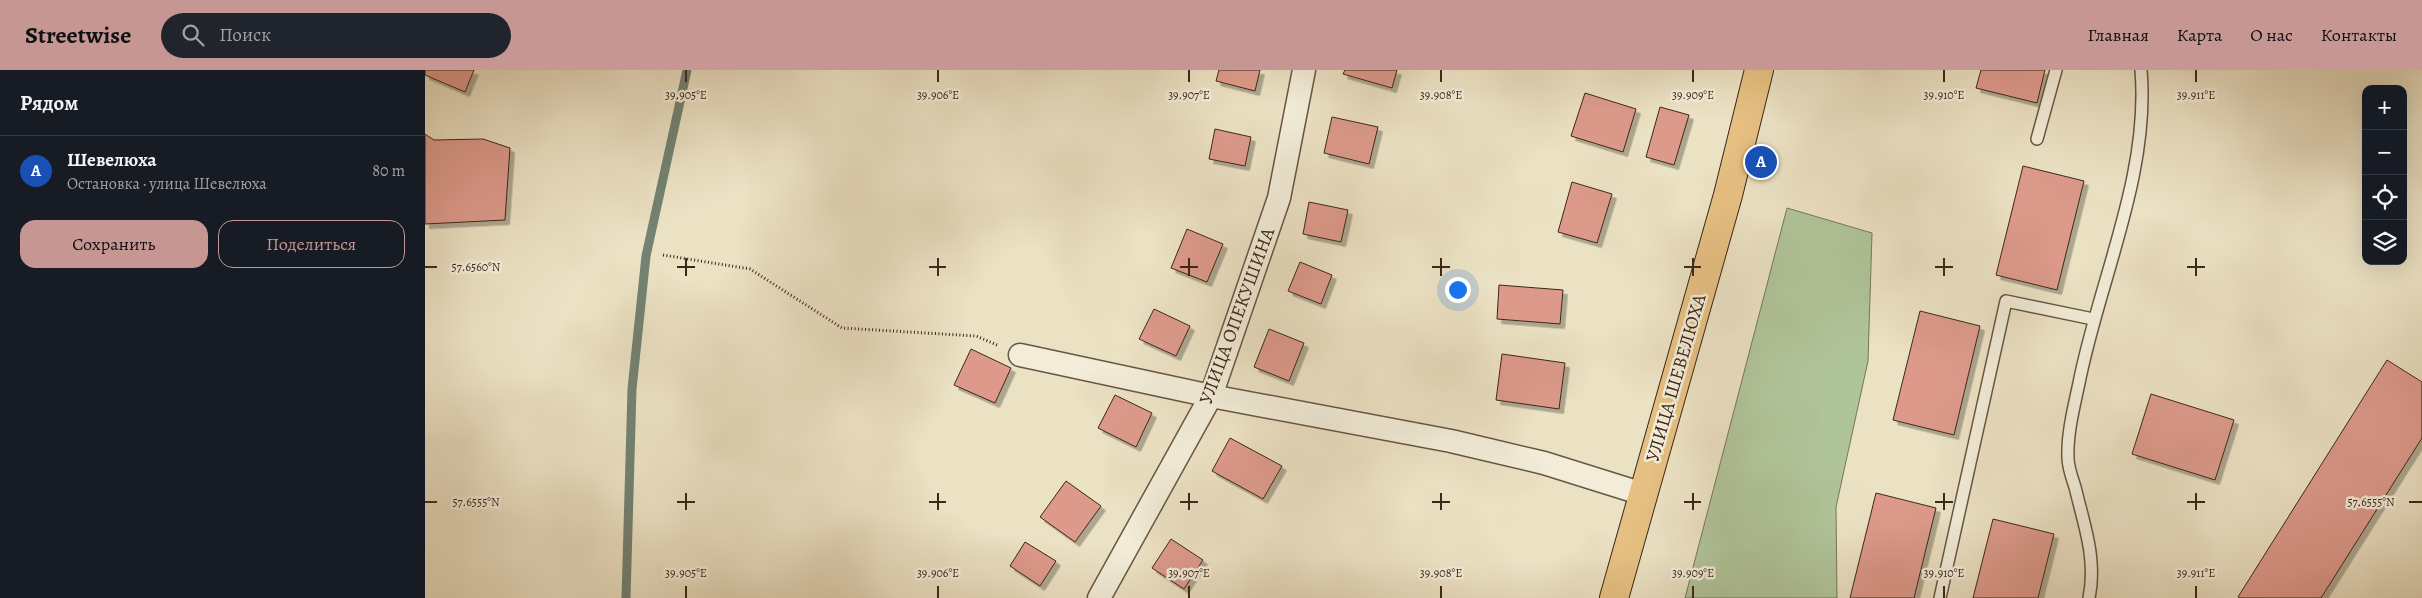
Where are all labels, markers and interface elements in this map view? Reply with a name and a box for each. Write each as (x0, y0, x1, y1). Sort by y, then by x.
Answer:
search box (161, 13, 511, 58)
text: Streetwise (25, 19, 131, 51)
icon: search (179, 21, 207, 49)
text: Поиск (219, 22, 271, 48)
text: Главная (2088, 23, 2149, 47)
text: Карта (2177, 23, 2222, 47)
text: О нас (2250, 23, 2293, 47)
text: Контакты (2321, 23, 2397, 47)
map controls (2362, 85, 2407, 265)
button: + (2362, 85, 2407, 130)
text: 39.905°E (665, 87, 707, 103)
text: 39.906°E (917, 87, 959, 103)
text: 39.907°E (1168, 87, 1210, 103)
text: 39.908°E (1420, 87, 1462, 103)
text: 39.909°E (1672, 87, 1714, 103)
text: 39.910°E (1924, 87, 1964, 103)
text: 39.911°E (2177, 87, 2215, 103)
text: Рядом (20, 89, 78, 117)
button: − (2362, 130, 2407, 175)
pin: A (1745, 143, 1777, 181)
text: Шевелюха (67, 147, 157, 173)
text: A (31, 160, 41, 182)
text: 80 m (372, 160, 405, 182)
text: Остановка · улица Шевелюха (67, 173, 267, 195)
button: locate (2362, 175, 2407, 220)
button: Сохранить (20, 220, 208, 268)
button: Поделиться (218, 220, 405, 268)
button: layers (2362, 220, 2407, 265)
street label: УЛИЦА ОПЕКУШИНА (1193, 223, 1281, 408)
text: 57.6560°N (452, 259, 501, 275)
your location (1445, 277, 1471, 303)
street label: УЛИЦА ШЕВЕЛЮХА (1640, 290, 1713, 465)
text: 57.6555°N (452, 494, 500, 510)
text: 57.6555°N (2347, 494, 2395, 510)
text: 39.905°E (665, 565, 707, 581)
text: 39.906°E (917, 565, 959, 581)
text: 39.907°E (1168, 565, 1210, 581)
text: 39.908°E (1420, 565, 1462, 581)
text: 39.909°E (1672, 565, 1714, 581)
text: 39.910°E (1924, 565, 1964, 581)
text: 39.911°E (2177, 565, 2215, 581)

